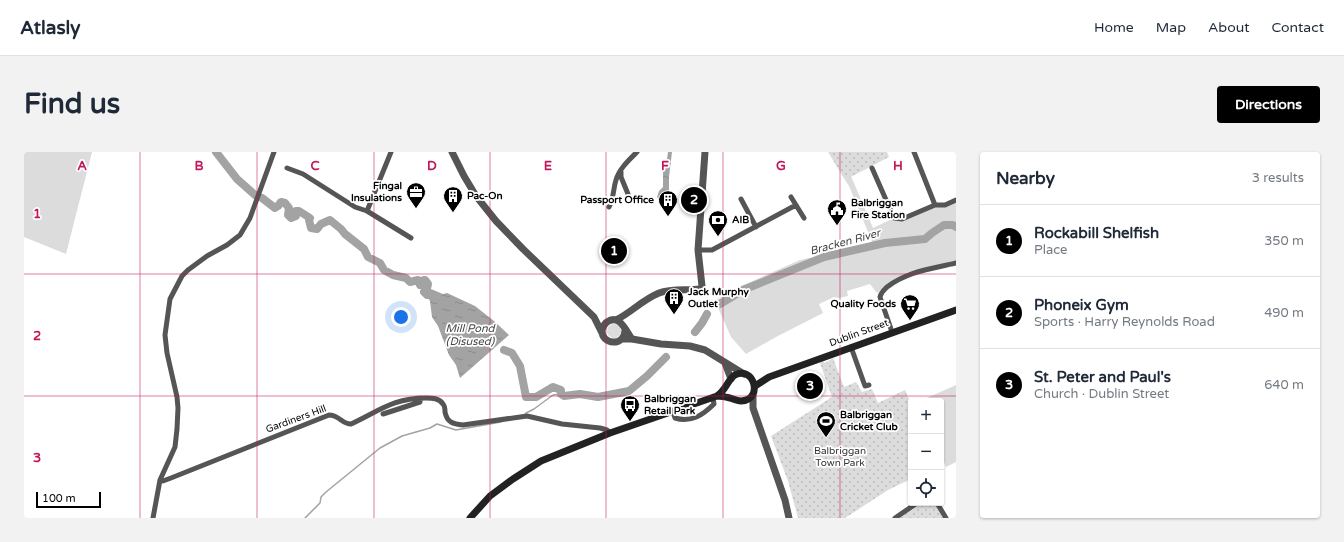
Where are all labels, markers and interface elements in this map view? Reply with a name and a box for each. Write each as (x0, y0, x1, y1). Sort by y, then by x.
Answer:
text: Atlasly (20, 17, 80, 39)
text: Home (1094, 19, 1134, 36)
text: Map (1156, 19, 1186, 36)
text: About (1208, 19, 1250, 36)
text: Contact (1272, 19, 1324, 36)
button: Directions (1217, 86, 1320, 123)
text: Find us (24, 87, 120, 121)
text: A (77, 158, 87, 174)
text: B (194, 158, 204, 174)
text: C (310, 158, 320, 174)
text: D (427, 158, 437, 174)
text: E (544, 158, 552, 174)
text: F (661, 158, 669, 174)
text: G (776, 158, 786, 174)
text: H (893, 158, 903, 174)
text: Nearby (996, 168, 1055, 189)
text: 3 results (1252, 170, 1304, 186)
place label: Fingal Insulations (351, 180, 402, 204)
office icon: Fingal Insulations (405, 181, 427, 209)
building icon: Pac-On (442, 185, 464, 213)
pin: 2 (681, 185, 707, 215)
building icon: Passport Office (657, 189, 679, 217)
place label: Pac-On (467, 190, 503, 202)
place label: Passport Office (580, 194, 654, 206)
place label: Balbriggan Fire Station (851, 197, 905, 221)
public building icon: Balbriggan Fire Station (826, 198, 848, 226)
text: 1 (33, 206, 41, 222)
bank icon: AIB (707, 209, 729, 237)
place label: AIB (732, 214, 749, 226)
text: Rockabill Shelfish (1034, 224, 1159, 242)
water label: Bracken River (808, 226, 883, 258)
text: 1 (1005, 233, 1013, 249)
text: 350 m (1264, 233, 1304, 249)
pin: 1 (601, 236, 627, 266)
text: Place (1034, 242, 1067, 258)
place label: Jack Murphy Outlet (687, 286, 749, 310)
building icon: Jack Murphy Outlet (663, 287, 685, 315)
supermarket icon: Quality Foods (899, 293, 921, 321)
text: Phoneix Gym (1034, 296, 1129, 314)
place label: Quality Foods (831, 298, 896, 310)
text: 2 (1005, 305, 1013, 321)
text: 490 m (1264, 305, 1304, 321)
your location (391, 307, 411, 327)
text: Sports · Harry Reynolds Road (1034, 314, 1215, 330)
street label: Dublin Street (828, 317, 890, 349)
water label: Mill Pond (Disused) (445, 322, 497, 348)
text: 2 (33, 328, 41, 344)
text: St. Peter and Paul's (1034, 368, 1171, 386)
pin: 3 (797, 371, 823, 401)
text: 3 (1005, 377, 1013, 393)
text: 640 m (1264, 377, 1304, 393)
text: Church · Dublin Street (1034, 386, 1169, 402)
place label: Balbriggan Retail Park (644, 393, 696, 417)
bus stop icon: Balbriggan Retail Park (619, 394, 641, 422)
map controls (908, 398, 944, 506)
button: + (908, 398, 944, 434)
street label: Gardiners Hill (264, 402, 328, 436)
place label: Balbriggan Cricket Club (840, 409, 898, 433)
sports icon: Balbriggan Cricket Club (815, 410, 837, 438)
button: − (908, 434, 944, 470)
park label: Balbriggan Town Park (814, 445, 866, 469)
text: 3 (33, 450, 41, 466)
button: locate (908, 470, 944, 506)
scale bar (36, 490, 101, 509)
text: 100 m (42, 492, 76, 505)

